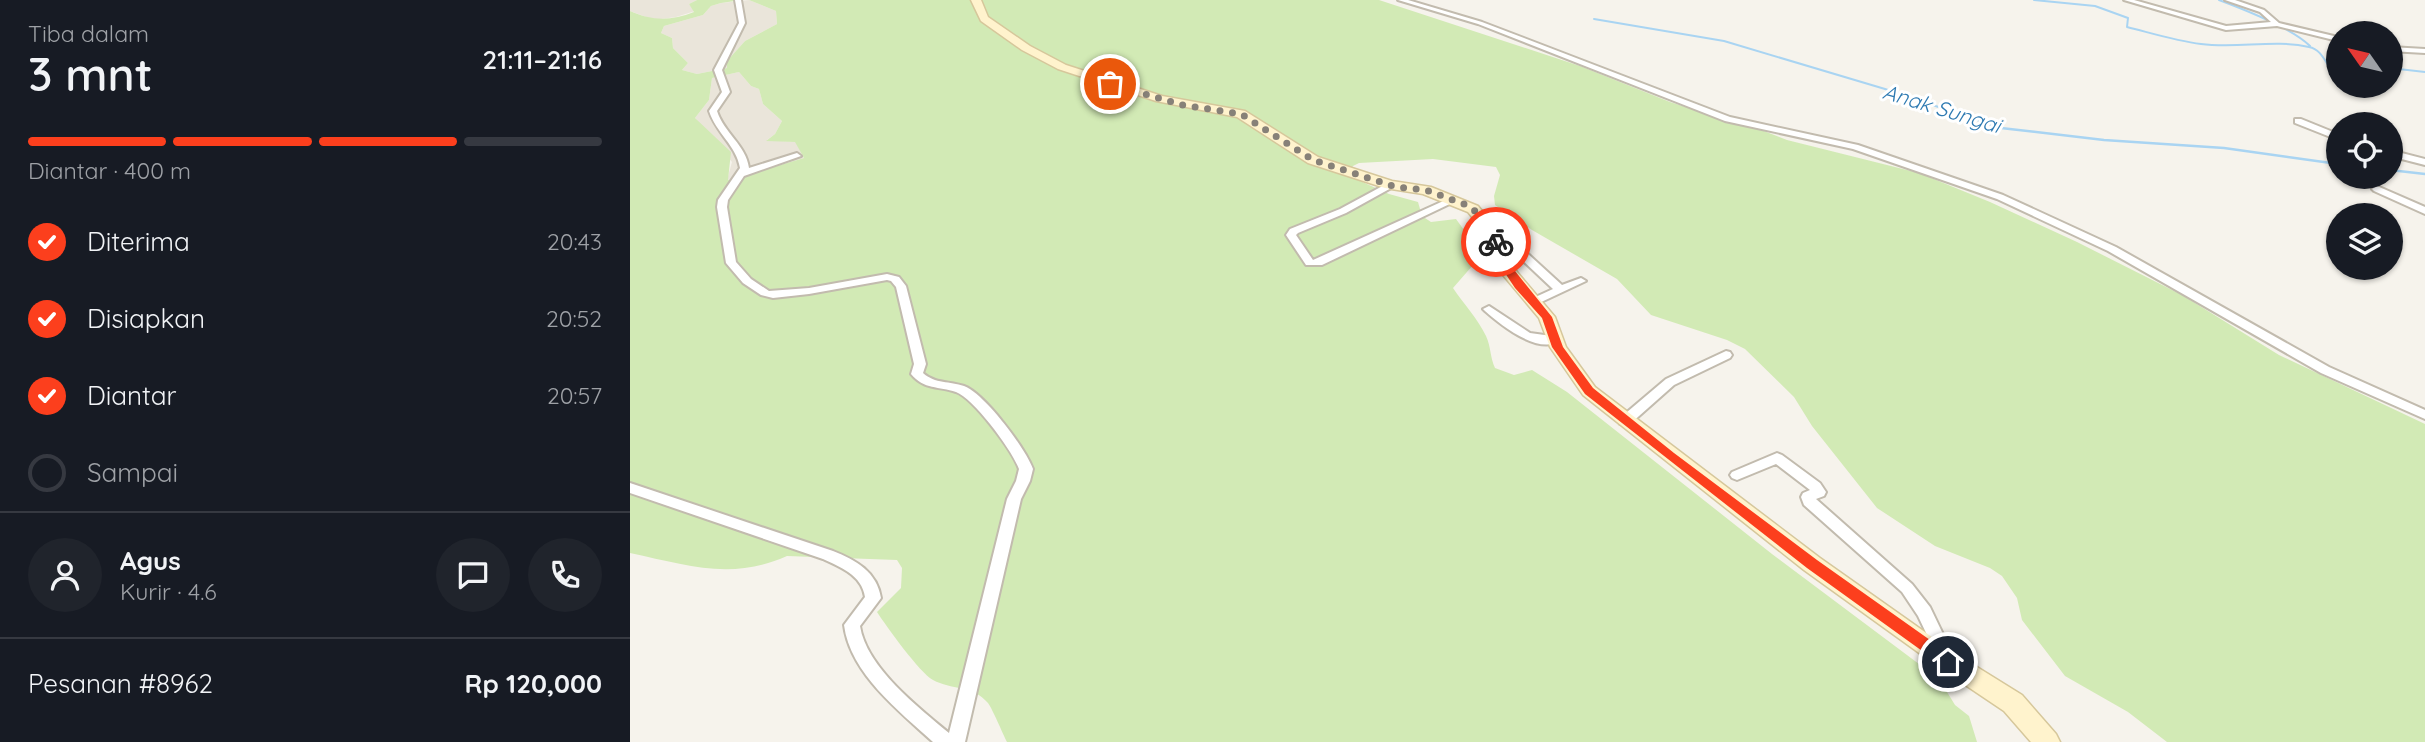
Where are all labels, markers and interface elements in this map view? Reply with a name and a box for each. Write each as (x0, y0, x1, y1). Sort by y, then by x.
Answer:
text: Tiba dalam (28, 19, 149, 48)
north arrow (2326, 21, 2403, 98)
map controls (2326, 21, 2403, 280)
text: 21:11–21:16 (483, 43, 602, 76)
text: 3 mnt (28, 45, 152, 103)
pin (1080, 54, 1140, 114)
icon: bag (1091, 65, 1129, 103)
water label: Anak Sungai (1880, 78, 2006, 139)
button: locate (2326, 112, 2403, 189)
text: Diantar · 400 m (28, 156, 191, 185)
button: layers (2326, 203, 2403, 280)
courier (1461, 207, 1531, 277)
icon: check (28, 223, 66, 261)
icon: bike (1477, 223, 1515, 261)
text: Diterima (87, 225, 190, 258)
text: 20:43 (547, 227, 602, 256)
icon: check (28, 300, 66, 338)
text: Disiapkan (87, 302, 205, 335)
text: 20:52 (546, 304, 602, 333)
icon: check (28, 377, 66, 415)
text: Diantar (87, 379, 177, 412)
text: 20:57 (547, 381, 602, 410)
text: Sampai (87, 456, 178, 489)
button: person (28, 538, 102, 612)
button: chat (436, 538, 510, 612)
button: phone (528, 538, 602, 612)
text: Agus (120, 544, 181, 577)
text: Kurir · 4.6 (120, 577, 217, 606)
pin (1918, 632, 1978, 692)
icon: home (1929, 643, 1967, 681)
text: Pesanan #8962 (28, 667, 213, 700)
text: Rp 120,000 (465, 667, 602, 700)

